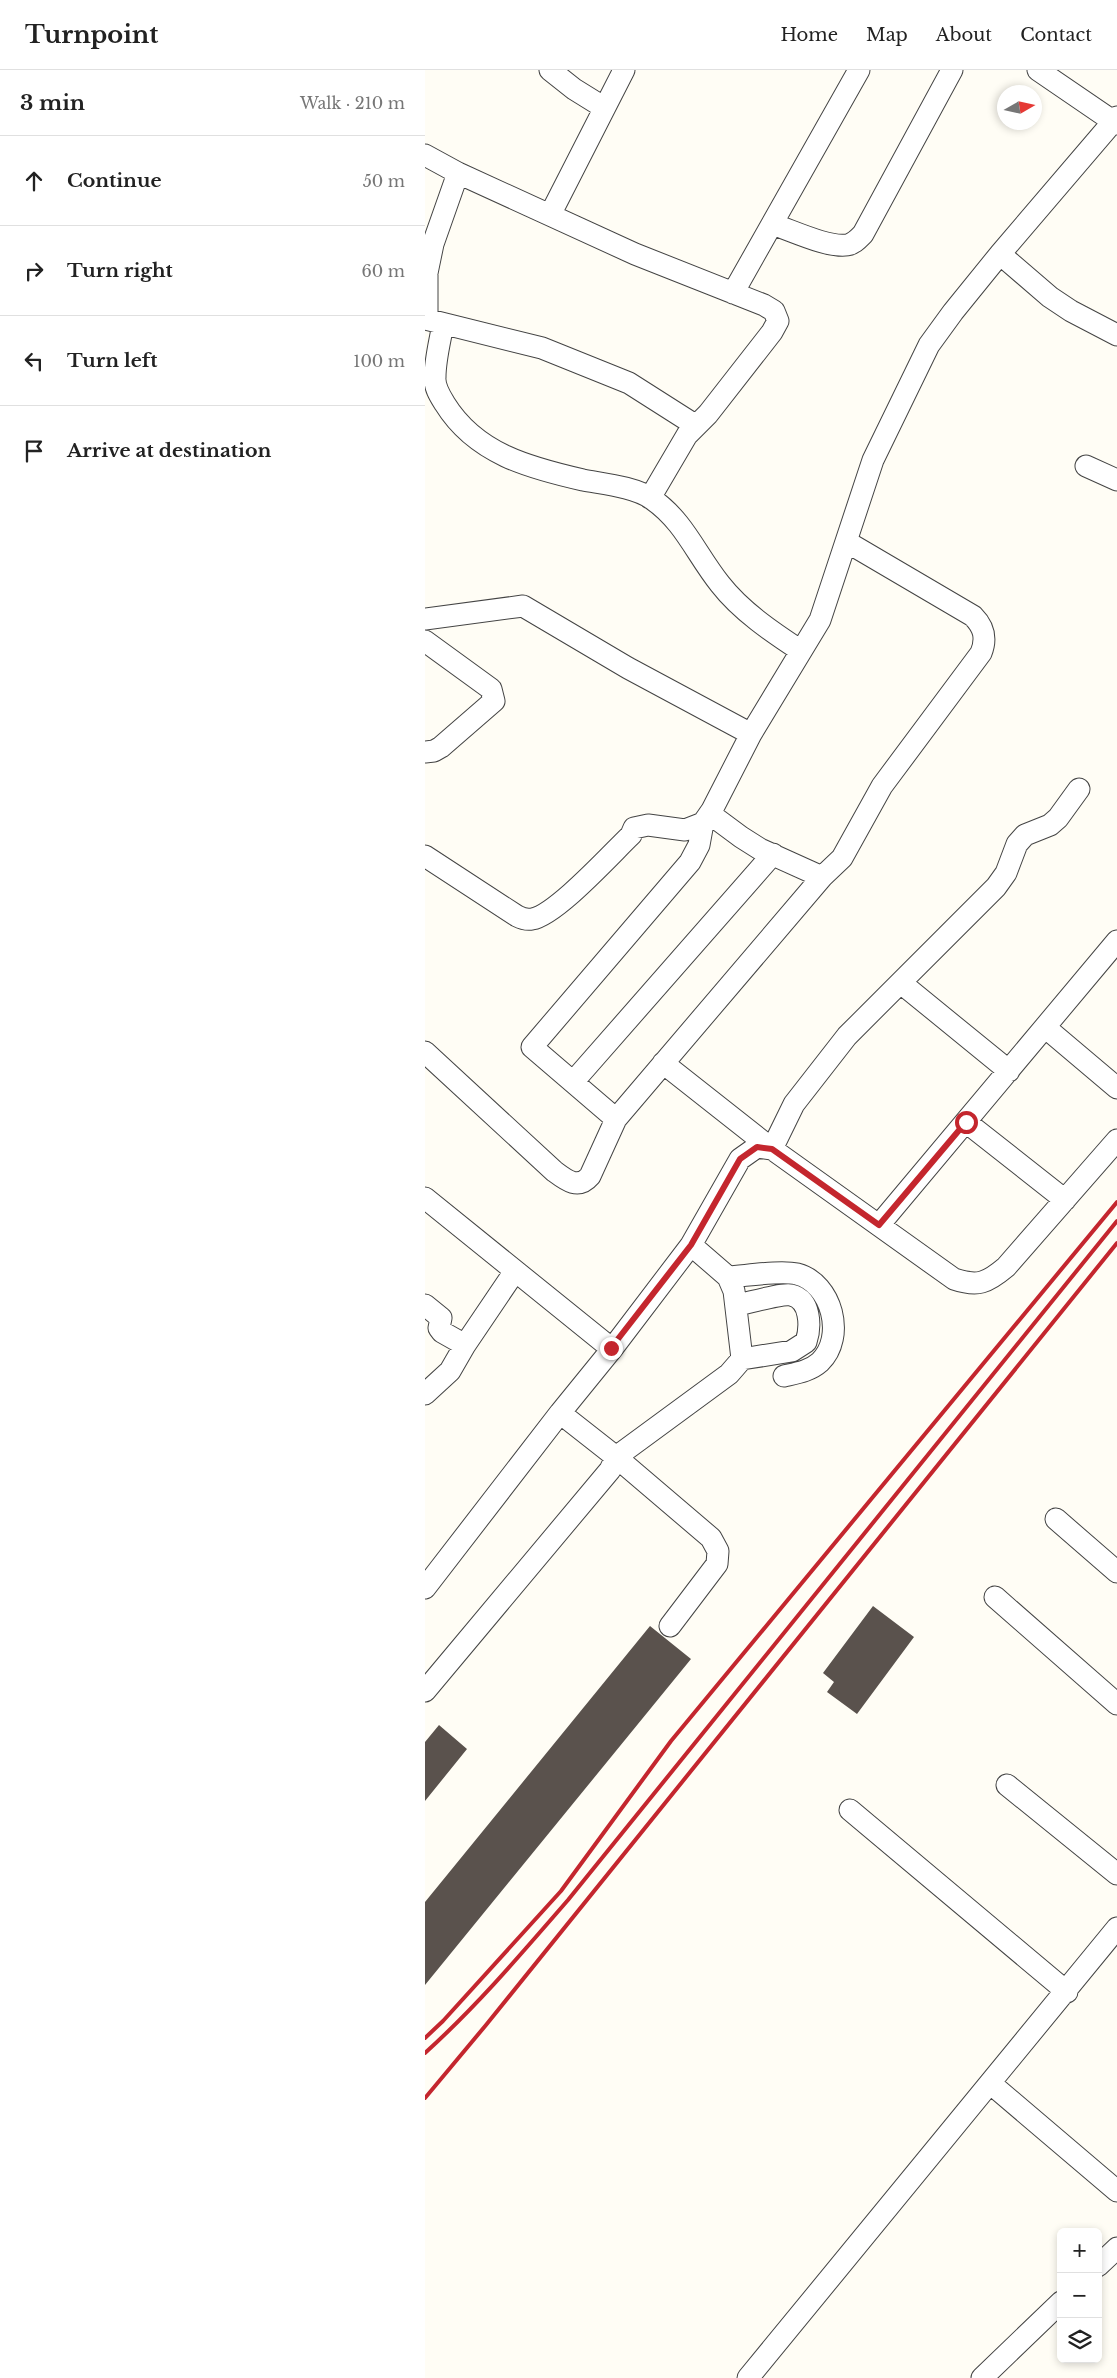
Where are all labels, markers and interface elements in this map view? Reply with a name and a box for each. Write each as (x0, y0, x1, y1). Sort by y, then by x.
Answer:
text: Turnpoint (25, 20, 158, 49)
text: Home (780, 24, 838, 46)
text: Map (866, 24, 908, 46)
text: About (936, 24, 992, 46)
text: Contact (1020, 24, 1092, 46)
north arrow (997, 85, 1042, 130)
text: 3 min (20, 90, 85, 116)
text: Walk · 210 m (300, 93, 405, 113)
icon: ahead (20, 167, 48, 195)
text: Continue (67, 169, 162, 192)
text: 50 m (363, 171, 405, 191)
icon: right (20, 257, 48, 285)
text: Turn right (67, 259, 173, 282)
text: 60 m (362, 261, 405, 281)
icon: left (20, 347, 48, 375)
text: Turn left (67, 349, 158, 372)
text: 100 m (353, 351, 405, 371)
icon: arrive (20, 437, 48, 465)
text: Arrive at destination (67, 439, 271, 462)
route start (955, 1111, 978, 1134)
route end (600, 1337, 623, 1360)
map controls (1057, 2228, 1102, 2363)
button: + (1057, 2228, 1102, 2273)
button: − (1057, 2273, 1102, 2318)
button: layers (1057, 2318, 1102, 2363)

